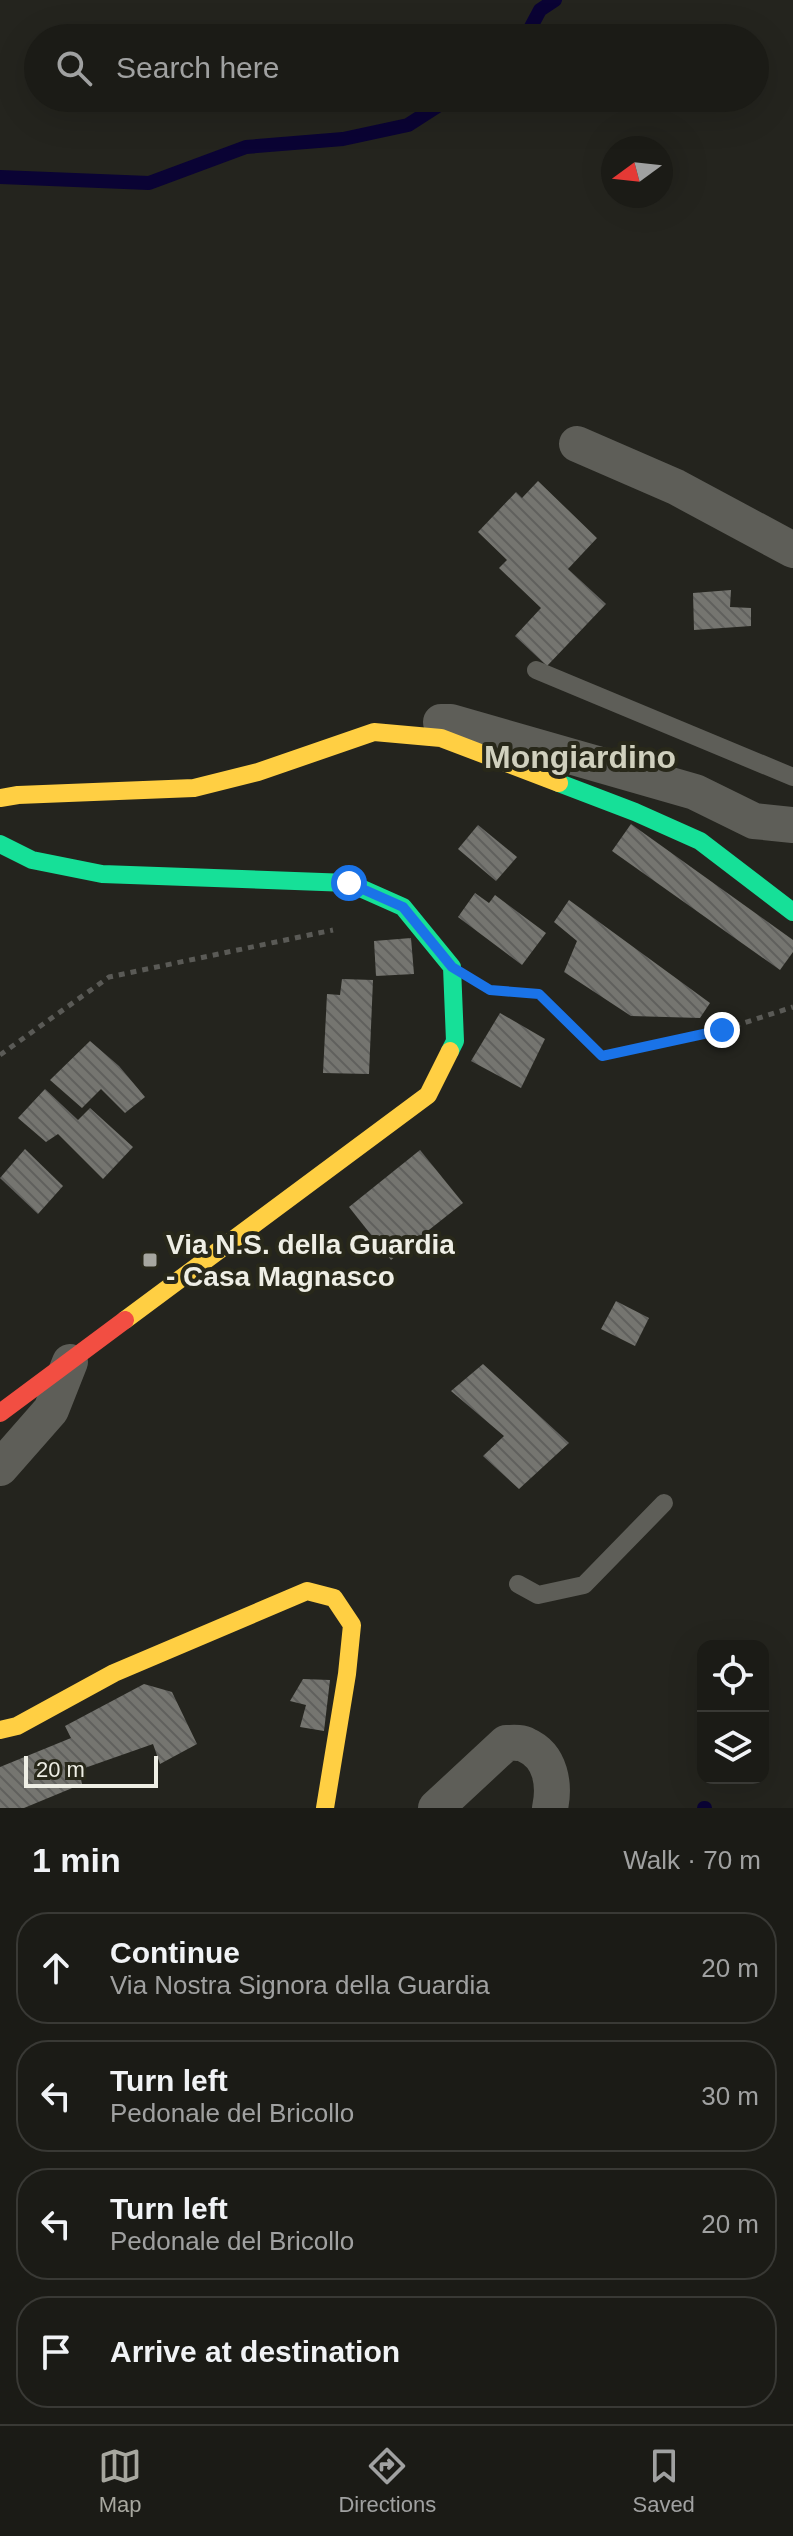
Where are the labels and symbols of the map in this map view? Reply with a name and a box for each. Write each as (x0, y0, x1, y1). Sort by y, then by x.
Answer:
north arrow (601, 136, 673, 208)
district label: Mongiardino (484, 739, 676, 775)
route start (331, 865, 367, 901)
route end (704, 1012, 740, 1048)
place label: Via N.S. della Guardia - Casa Magnasco (166, 1229, 455, 1292)
marker: Via N.S. della Guardia - Casa Magnasco (141, 1251, 159, 1269)
scale bar (24, 1752, 158, 1788)

